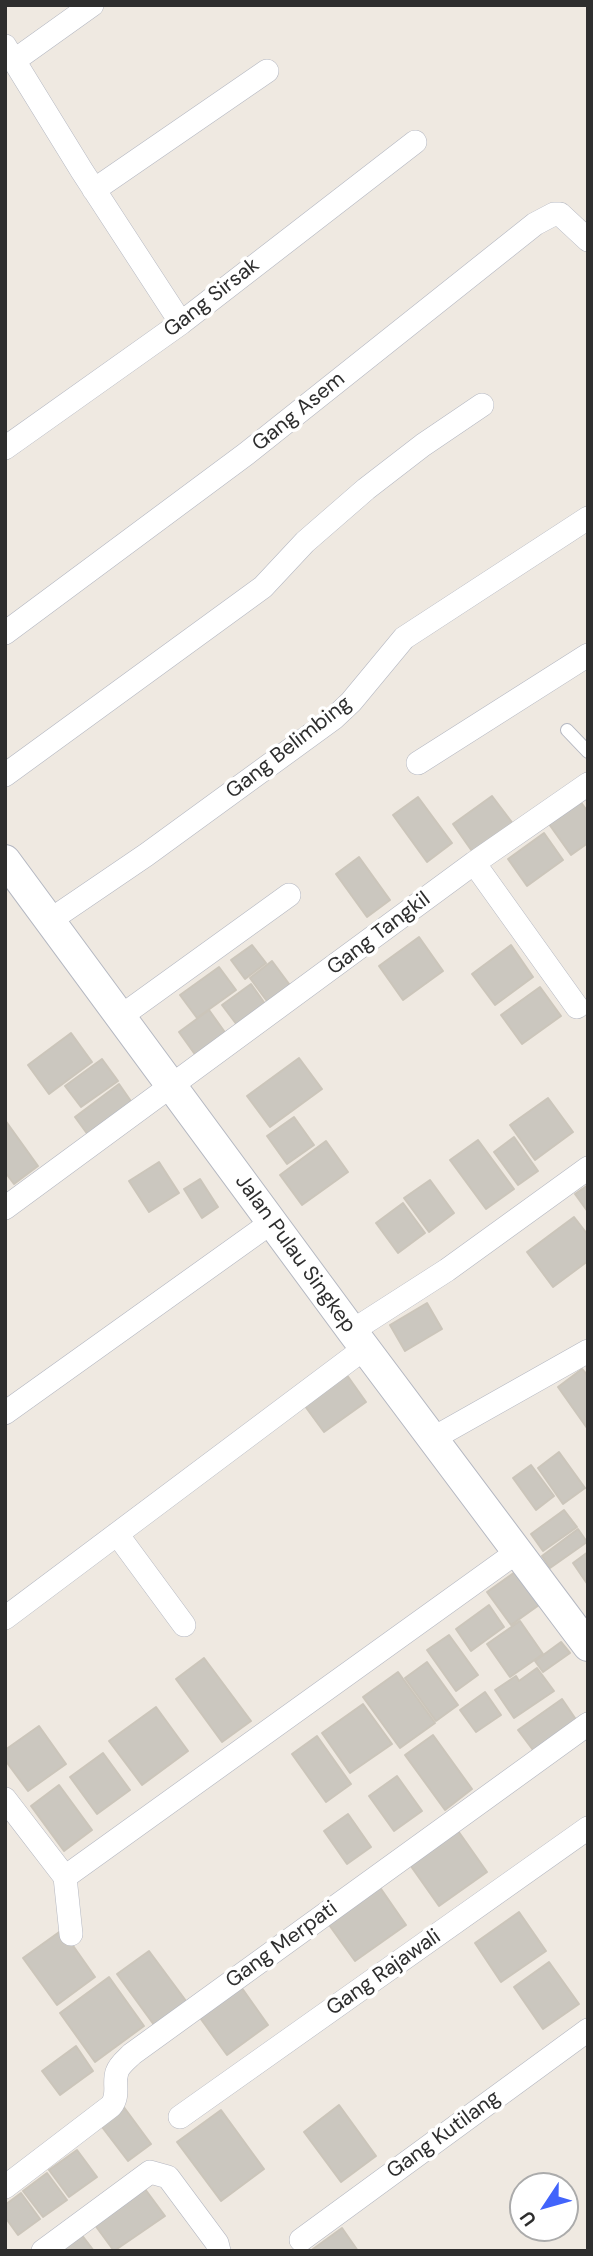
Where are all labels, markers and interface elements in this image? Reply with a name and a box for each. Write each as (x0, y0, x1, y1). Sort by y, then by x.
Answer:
street label: Gang Sirsak (159, 253, 265, 343)
street label: Gang Asem (248, 367, 350, 457)
street label: Gang Belimbing (221, 691, 357, 805)
street label: Gang Tangkil (323, 887, 435, 981)
street label: Jalan Pulau Singkep (229, 1170, 361, 1338)
street label: Gang Merpati (221, 1896, 343, 1994)
street label: Gang Rajawali (322, 1924, 446, 2022)
street label: Gang Kutilang (382, 2085, 506, 2185)
north arrow (509, 2172, 579, 2242)
text: U (514, 2206, 542, 2231)

